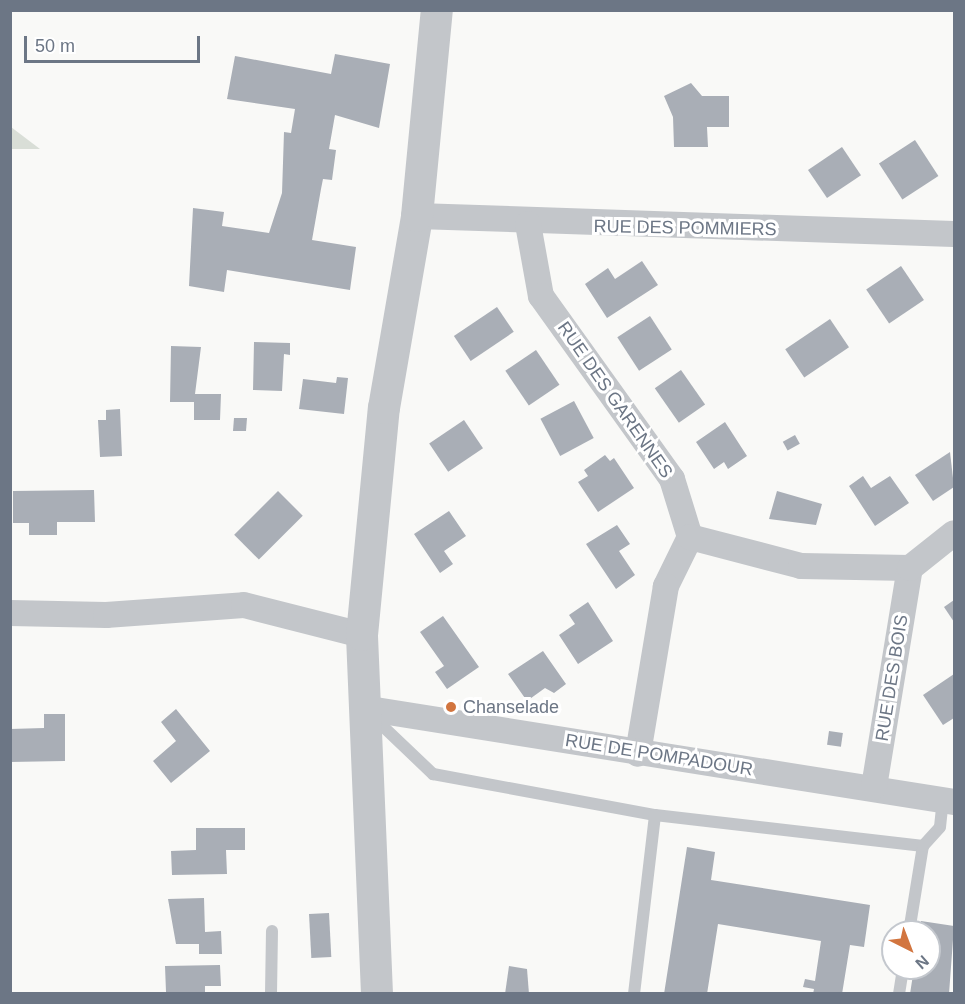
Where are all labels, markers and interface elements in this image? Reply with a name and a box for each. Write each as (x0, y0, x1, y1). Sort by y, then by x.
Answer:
scale bar (27, 24, 202, 62)
text: 50 m (35, 36, 75, 56)
street label: RUE DES POMMIERS (593, 216, 777, 240)
street label: RUE DES GARENNES (553, 318, 677, 482)
street label: RUE DES BOIS (871, 613, 913, 743)
place label: Chanselade (463, 696, 559, 718)
marker: Chanselade (444, 700, 458, 714)
street label: RUE DE POMPADOUR (564, 729, 754, 781)
north arrow (881, 920, 941, 980)
text: N (912, 952, 932, 972)

